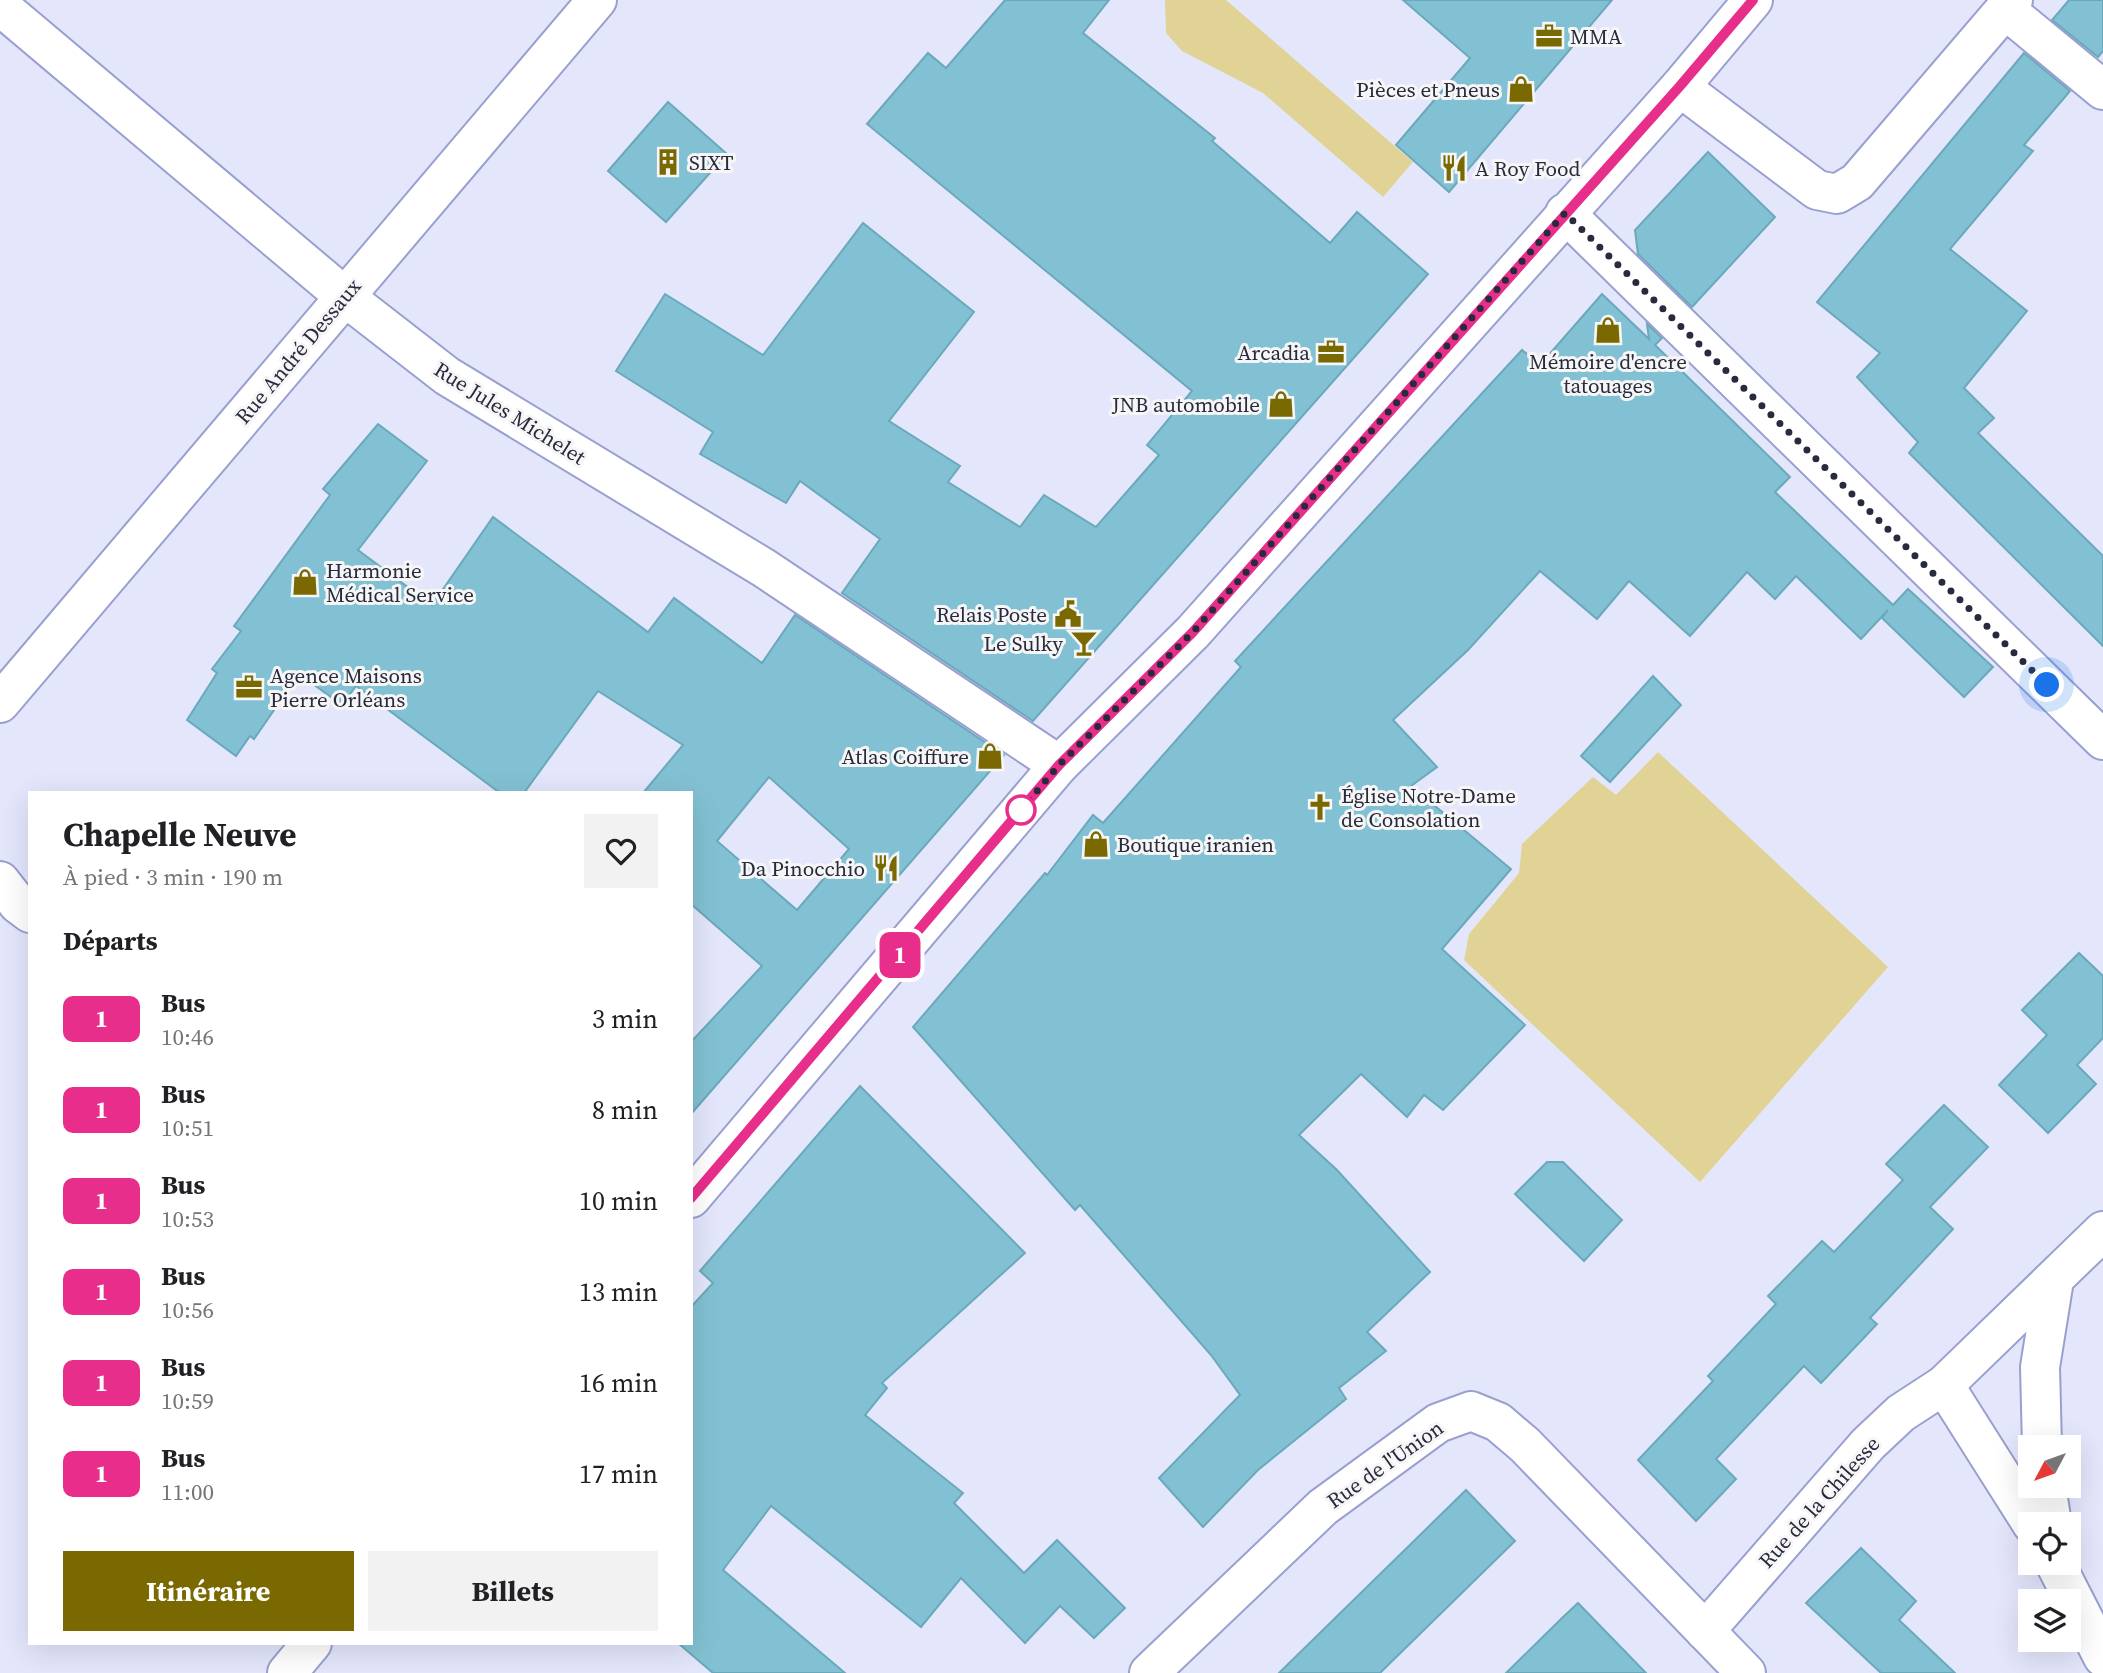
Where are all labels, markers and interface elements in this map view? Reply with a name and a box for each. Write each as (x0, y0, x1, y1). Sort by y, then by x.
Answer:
office icon: MMA (1534, 21, 1564, 51)
place label: MMA (1570, 22, 1622, 51)
shop icon: Pièces et Pneus (1506, 74, 1536, 104)
place label: Pièces et Pneus (1356, 75, 1500, 104)
building icon: SIXT (653, 147, 683, 177)
place label: SIXT (689, 148, 734, 177)
restaurant icon: A Roy Food (1439, 153, 1469, 183)
place label: A Roy Food (1475, 154, 1581, 183)
street label: Rue André Dessaux (228, 272, 368, 430)
shop icon: Mémoire d'encre tatouages (1593, 315, 1623, 345)
office icon: Arcadia (1316, 337, 1346, 367)
place label: Arcadia (1238, 338, 1310, 367)
place label: Mémoire d'encre tatouages (1529, 347, 1687, 400)
street label: Rue Jules Michelet (429, 355, 591, 471)
shop icon: JNB automobile (1266, 389, 1296, 419)
place label: JNB automobile (1111, 390, 1260, 419)
place label: Harmonie Médical Service (326, 556, 474, 609)
shop icon: Harmonie Médical Service (290, 567, 320, 597)
public building icon: Relais Poste (1053, 599, 1083, 629)
place label: Relais Poste (936, 600, 1047, 629)
bar icon: Le Sulky (1069, 628, 1099, 658)
place label: Le Sulky (984, 629, 1063, 658)
place label: Agence Maisons Pierre Orléans (270, 661, 422, 714)
your location (2029, 667, 2064, 702)
office icon: Agence Maisons Pierre Orléans (234, 672, 264, 702)
shop icon: Atlas Coiffure (975, 741, 1005, 771)
place label: Atlas Coiffure (842, 742, 969, 771)
place label: Église Notre-Dame de Consolation (1341, 781, 1516, 834)
church icon: Église Notre-Dame de Consolation (1305, 792, 1335, 822)
unlabelled marker (1006, 795, 1036, 825)
text: Chapelle Neuve (63, 812, 296, 857)
button: heart (584, 814, 658, 888)
shop icon: Boutique iranien (1081, 829, 1111, 859)
place label: Boutique iranien (1117, 830, 1274, 859)
restaurant icon: Da Pinocchio (871, 853, 901, 883)
place label: Da Pinocchio (741, 854, 865, 883)
text: À pied · 3 min · 190 m (63, 861, 283, 893)
text: Départs (63, 923, 158, 959)
line badge: 1 (877, 932, 923, 978)
text: 1 (893, 938, 907, 971)
text: Bus (161, 985, 205, 1021)
text: 3 min (592, 1001, 658, 1037)
text: 1 (95, 1002, 108, 1035)
text: 10:46 (161, 1021, 214, 1053)
text: Bus (161, 1076, 205, 1112)
text: 8 min (592, 1092, 658, 1128)
text: 1 (95, 1093, 108, 1126)
text: 10:51 (161, 1112, 214, 1144)
text: Bus (161, 1167, 205, 1203)
text: 10 min (579, 1183, 658, 1219)
text: 1 (95, 1184, 108, 1217)
text: 10:53 (161, 1203, 214, 1235)
text: Bus (161, 1258, 205, 1294)
text: 13 min (579, 1274, 658, 1310)
text: 1 (95, 1275, 108, 1308)
text: 10:56 (161, 1294, 214, 1326)
text: Bus (161, 1349, 205, 1385)
text: 16 min (579, 1365, 658, 1401)
text: 1 (95, 1366, 108, 1399)
text: 10:59 (161, 1385, 214, 1417)
street label: Rue de l'Union (1321, 1413, 1449, 1515)
street label: Rue de la Chilesse (1752, 1430, 1886, 1574)
north arrow (2018, 1435, 2081, 1498)
map controls (2018, 1435, 2081, 1652)
text: Bus (161, 1440, 205, 1476)
text: 17 min (579, 1456, 658, 1492)
text: 1 (95, 1457, 108, 1490)
text: 11:00 (161, 1476, 214, 1508)
button: locate (2018, 1512, 2081, 1575)
button: Itinéraire (63, 1551, 354, 1631)
button: Billets (368, 1551, 658, 1631)
button: layers (2018, 1589, 2081, 1652)

